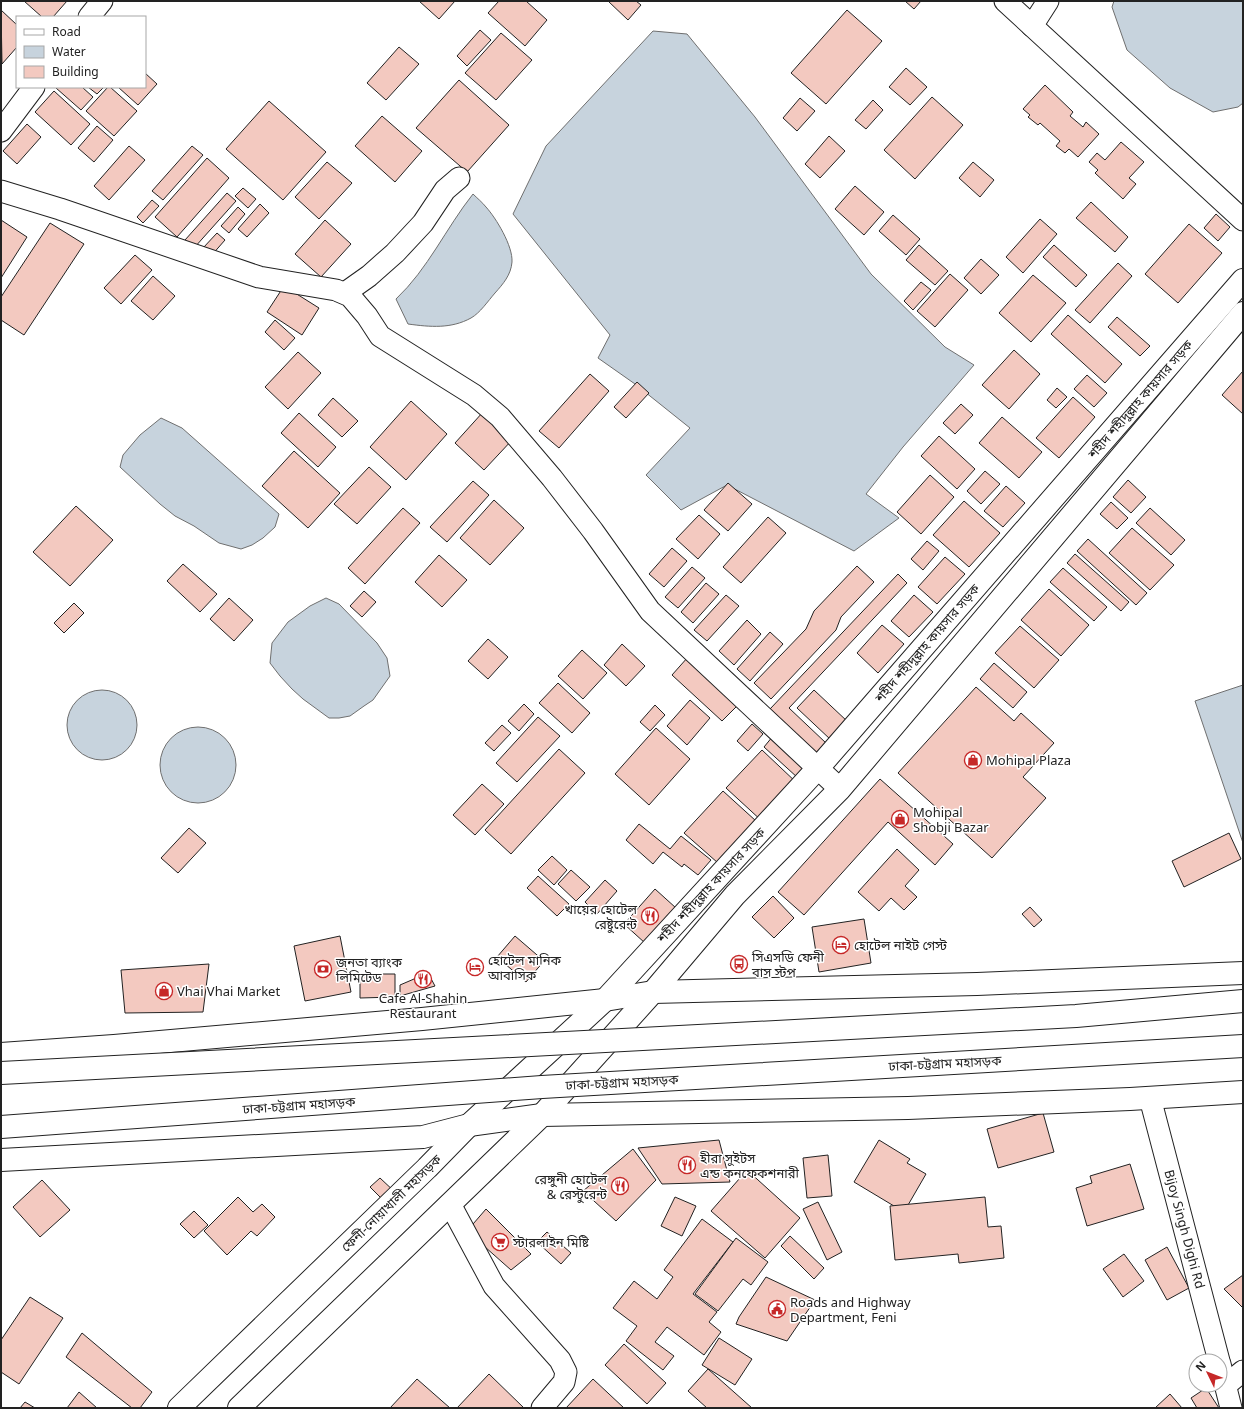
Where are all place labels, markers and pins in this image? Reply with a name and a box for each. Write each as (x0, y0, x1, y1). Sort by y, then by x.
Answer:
shop icon: Mohipal Plaza (963, 750, 983, 770)
place label: Mohipal Plaza (986, 751, 1071, 769)
place label: Mohipal Shobji Bazar (913, 803, 989, 836)
shop icon: Mohipal Shobji Bazar (890, 809, 910, 829)
place label: খায়ের হোটেল রেষ্টুরেন্ট (565, 900, 637, 934)
restaurant icon: খায়ের হোটেল রেষ্টুরেন্ট (640, 906, 660, 926)
hotel icon: হোটেল নাইট গেস্ট (831, 935, 851, 955)
place label: হোটেল নাইট গেস্ট (854, 936, 947, 954)
place label: সিএসডি ফেনী বাস স্টপ (751, 948, 825, 981)
place label: হোটেল মানিক আবাসিক (487, 951, 561, 984)
place label: জনতা ব্যাংক লিমিটেড (335, 953, 402, 986)
bus stop icon: সিএসডি ফেনী বাস স্টপ (729, 954, 749, 974)
hotel icon: হোটেল মানিক আবাসিক (465, 957, 485, 977)
bank icon: জনতা ব্যাংক লিমিটেড (313, 959, 333, 979)
restaurant icon: Cafe Al-Shahin Restaurant (413, 969, 433, 989)
shop icon: Vhai Vhai Market (154, 981, 174, 1001)
place label: Vhai Vhai Market (177, 982, 280, 1000)
place label: Cafe Al-Shahin Restaurant (379, 989, 467, 1022)
place label: হীরা সুইটস এন্ড কনফেকশনারী (699, 1149, 799, 1182)
restaurant icon: হীরা সুইটস এন্ড কনফেকশনারী (677, 1155, 697, 1175)
place label: রেঙ্গুনী হোটেল & রেস্টুরেন্ট (535, 1170, 607, 1204)
restaurant icon: রেঙ্গুনী হোটেল & রেস্টুরেন্ট (610, 1176, 630, 1196)
supermarket icon: স্টারলাইন মিষ্টি (490, 1232, 510, 1252)
place label: স্টারলাইন মিষ্টি (512, 1233, 590, 1251)
place label: Roads and Highway Department, Feni (790, 1293, 911, 1326)
public building icon: Roads and Highway Department, Feni (767, 1299, 787, 1319)

